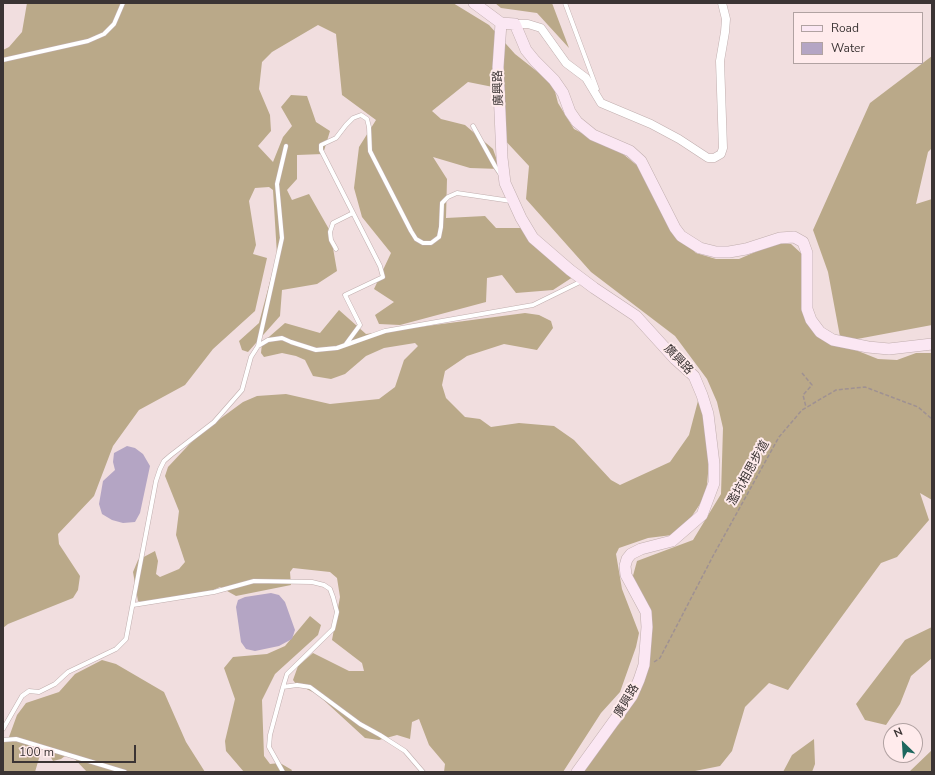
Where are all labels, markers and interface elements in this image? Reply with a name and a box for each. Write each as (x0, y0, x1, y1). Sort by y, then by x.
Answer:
legend (793, 12, 923, 64)
text: Road (831, 20, 859, 36)
text: Water (831, 40, 865, 56)
street label: 廣興路 (491, 70, 507, 106)
street label: 廣興路 (660, 342, 696, 378)
street label: 濫坑相思步道 (725, 438, 773, 508)
street label: 廣興路 (612, 682, 642, 720)
north arrow (883, 723, 923, 763)
text: N (891, 724, 905, 741)
scale bar (14, 737, 138, 763)
text: 100 m (19, 744, 54, 760)

